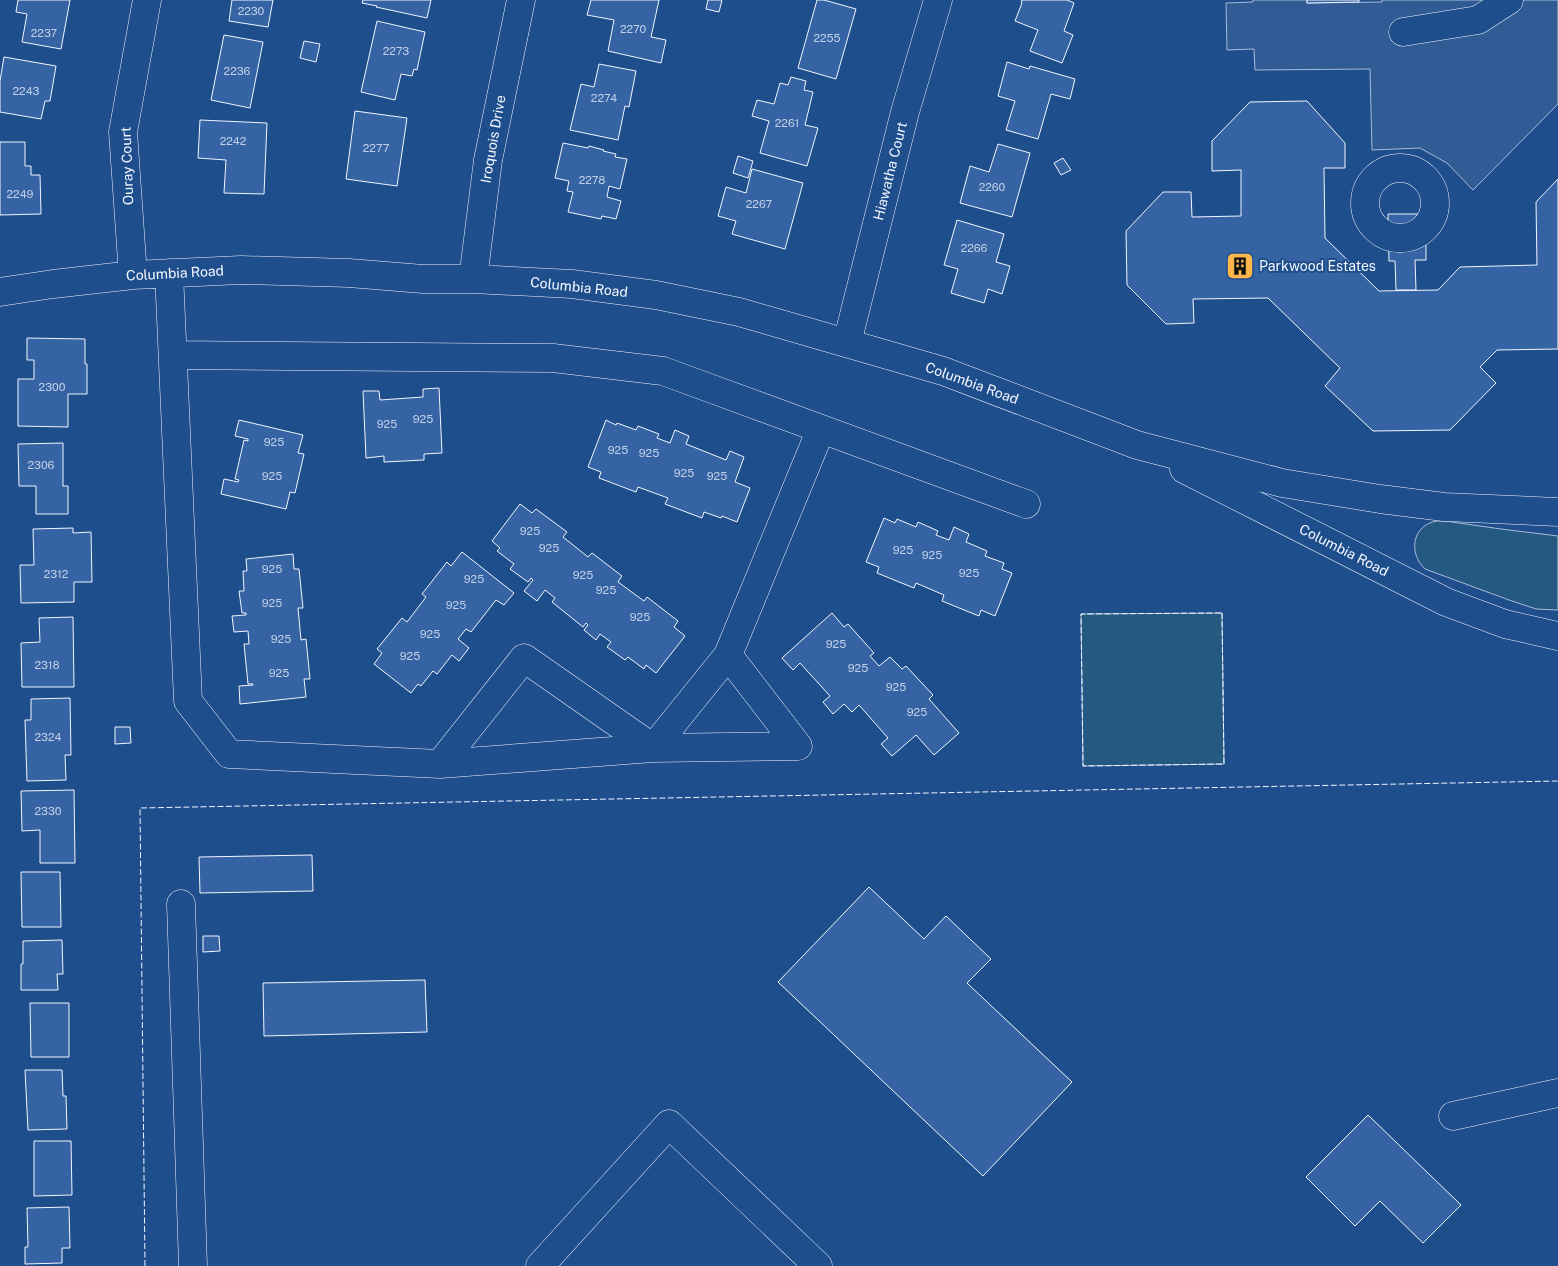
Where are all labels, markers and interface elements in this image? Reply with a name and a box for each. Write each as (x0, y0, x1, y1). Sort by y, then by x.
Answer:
house number: 2230 (238, 5, 265, 17)
house number: 2270 (620, 23, 646, 35)
house number: 2237 (31, 27, 58, 39)
house number: 2255 (813, 32, 841, 44)
house number: 2273 (383, 45, 409, 57)
house number: 2236 (224, 65, 251, 77)
house number: 2243 (13, 85, 40, 97)
house number: 2274 (591, 92, 617, 104)
street label: Iroquois Drive (477, 94, 509, 184)
house number: 2261 (775, 117, 799, 129)
street label: Hiawatha Court (870, 120, 910, 222)
street label: Ouray Court (118, 126, 136, 206)
house number: 2242 (220, 135, 247, 147)
house number: 2277 (363, 142, 390, 154)
house number: 2278 (579, 174, 605, 186)
house number: 2260 (979, 181, 1006, 193)
house number: 2249 (7, 188, 34, 200)
house number: 2267 (746, 198, 773, 210)
house number: 2266 (961, 242, 988, 254)
building icon: Parkwood Estates (1225, 251, 1255, 281)
place label: Parkwood Estates (1259, 258, 1376, 274)
street label: Columbia Road (126, 262, 224, 284)
street label: Columbia Road (529, 274, 629, 300)
street label: Columbia Road (923, 359, 1021, 407)
house number: 2300 (39, 381, 66, 393)
house number: 925 (413, 413, 433, 425)
house number: 925 (377, 418, 397, 430)
house number: 925 (264, 436, 284, 448)
house number: 925 (608, 444, 628, 456)
house number: 925 (639, 447, 659, 459)
house number: 2306 (28, 459, 55, 471)
house number: 925 (674, 467, 694, 479)
house number: 925 (262, 470, 282, 482)
house number: 925 (707, 470, 727, 482)
street label: Columbia Road (1297, 521, 1391, 579)
house number: 925 (520, 525, 540, 537)
house number: 925 (539, 542, 559, 554)
house number: 925 (893, 544, 913, 556)
house number: 925 (922, 549, 942, 561)
house number: 925 (262, 563, 282, 575)
house number: 925 (959, 567, 979, 579)
house number: 2312 (44, 568, 69, 580)
house number: 925 (573, 569, 593, 581)
house number: 925 (464, 573, 484, 585)
house number: 925 (596, 584, 616, 596)
house number: 925 (262, 597, 282, 609)
house number: 925 (446, 599, 466, 611)
house number: 925 (630, 611, 650, 623)
house number: 925 (420, 628, 440, 640)
house number: 925 (271, 633, 291, 645)
house number: 925 (826, 638, 846, 650)
house number: 925 (400, 650, 420, 662)
house number: 2318 (34, 659, 60, 671)
house number: 925 (848, 662, 868, 674)
house number: 925 (269, 667, 289, 679)
house number: 925 (886, 681, 906, 693)
house number: 925 (907, 706, 927, 718)
house number: 2324 (35, 731, 62, 743)
house number: 2330 (34, 805, 62, 817)

